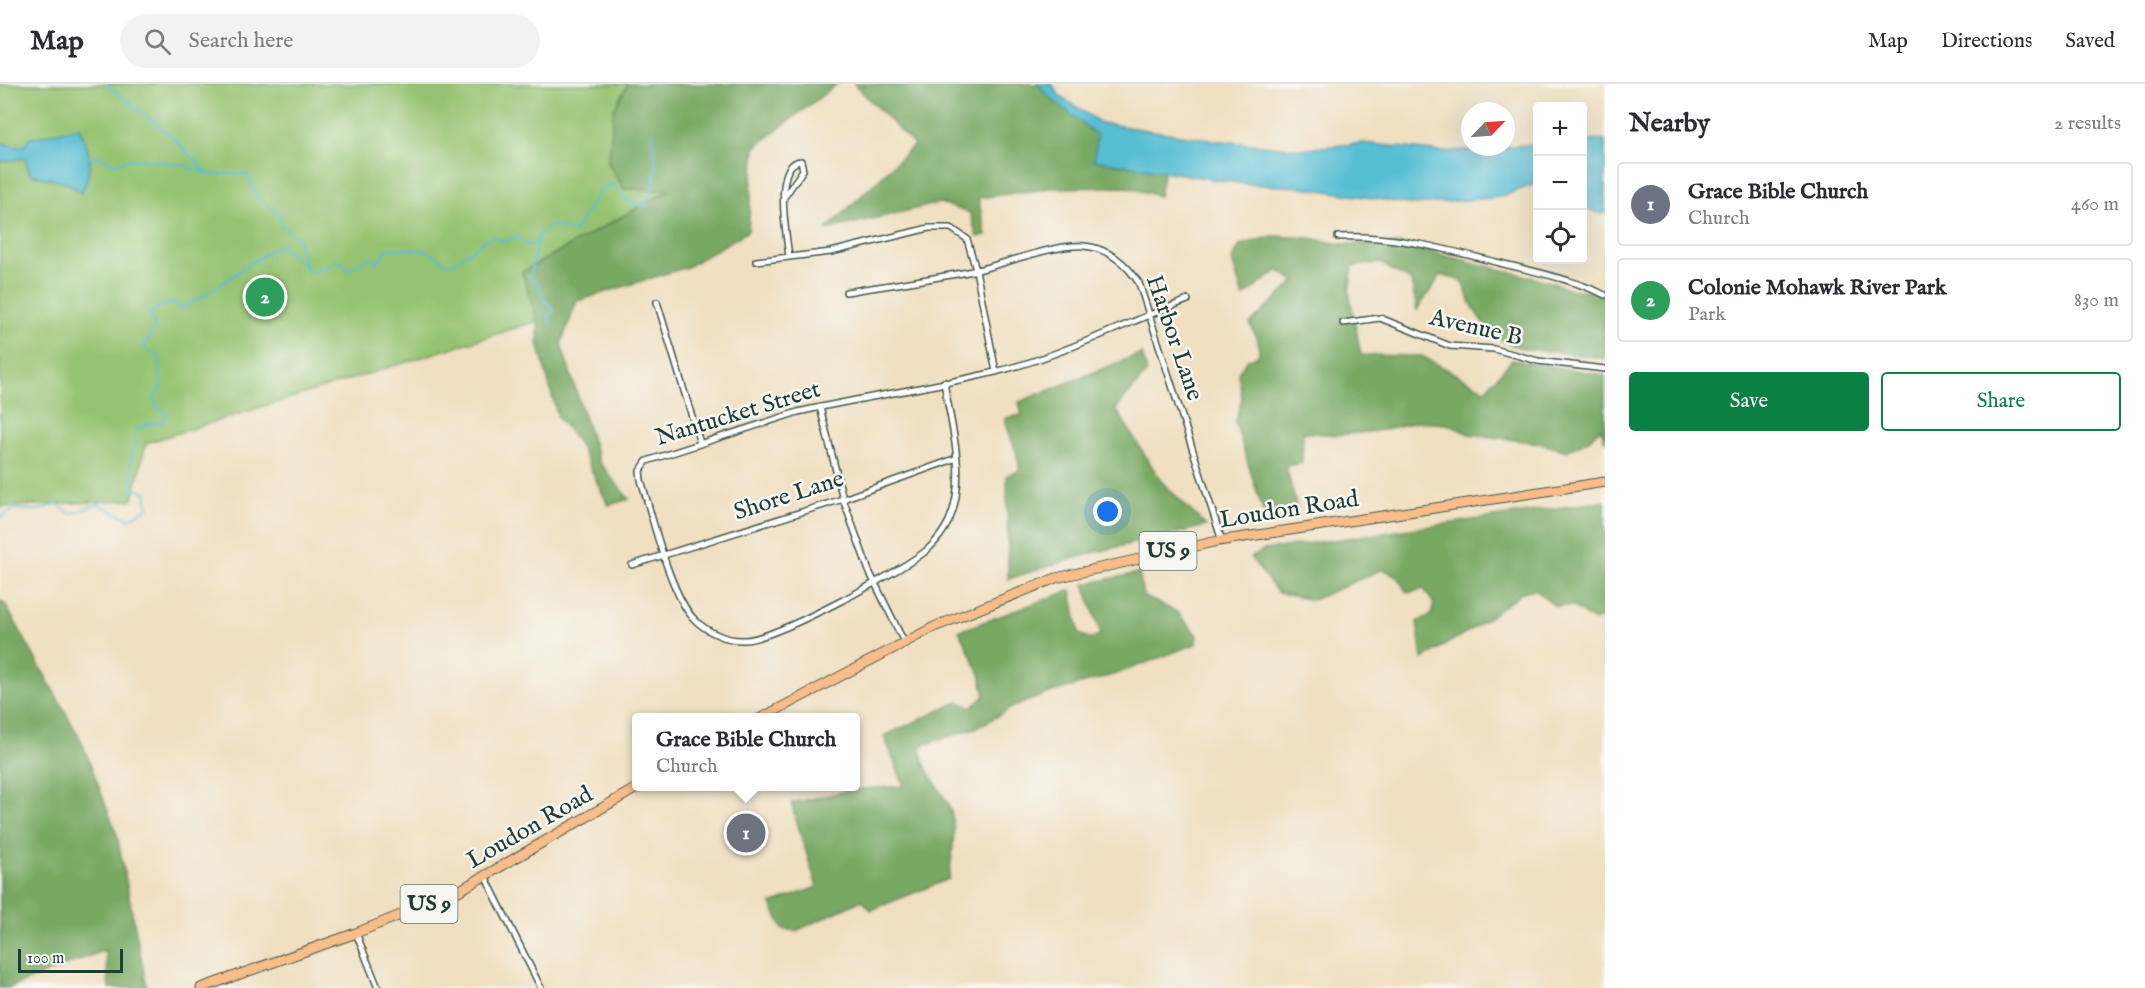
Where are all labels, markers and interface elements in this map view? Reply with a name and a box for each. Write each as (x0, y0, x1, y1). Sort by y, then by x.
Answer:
search box (120, 14, 540, 68)
text: Map (30, 24, 84, 59)
icon: search (141, 25, 174, 58)
text: Search here (189, 27, 293, 55)
text: Map (1868, 28, 1908, 55)
text: Directions (1941, 28, 2032, 55)
text: Saved (2065, 28, 2115, 55)
north arrow (1461, 102, 1515, 156)
map controls (1533, 102, 1587, 264)
button: + (1533, 102, 1587, 156)
text: Nearby (1629, 107, 1710, 140)
text: 2 results (2054, 111, 2121, 136)
button: − (1533, 156, 1587, 210)
text: Grace Bible Church (1688, 178, 1868, 206)
text: 1 (1647, 192, 1654, 217)
text: 460 m (2071, 192, 2119, 217)
text: Church (1688, 206, 1750, 231)
button: locate (1533, 210, 1587, 264)
street label: Harbor Lane (1138, 271, 1210, 405)
pin: 2 (246, 274, 284, 320)
text: Colonie Mohawk River Park (1688, 274, 1946, 302)
text: 2 (1646, 288, 1655, 313)
text: 830 m (2074, 288, 2119, 313)
street label: Avenue B (1426, 302, 1526, 354)
text: Park (1688, 302, 1726, 327)
button: Save (1629, 372, 1869, 431)
button: Share (1881, 372, 2121, 431)
street label: Nantucket Street (652, 374, 824, 454)
street label: Shore Lane (730, 464, 848, 528)
street label: Loudon Road (1217, 484, 1361, 536)
your location (1093, 497, 1122, 526)
road number: US 9 (1140, 532, 1196, 570)
popup (632, 713, 860, 791)
text: Grace Bible Church (656, 726, 836, 754)
text: Church (656, 754, 718, 779)
street label: Loudon Road (461, 779, 599, 877)
pin: 1 (726, 810, 766, 855)
road number: US 9 (400, 885, 458, 923)
scale bar (18, 946, 123, 974)
text: 100 m (27, 949, 64, 969)

